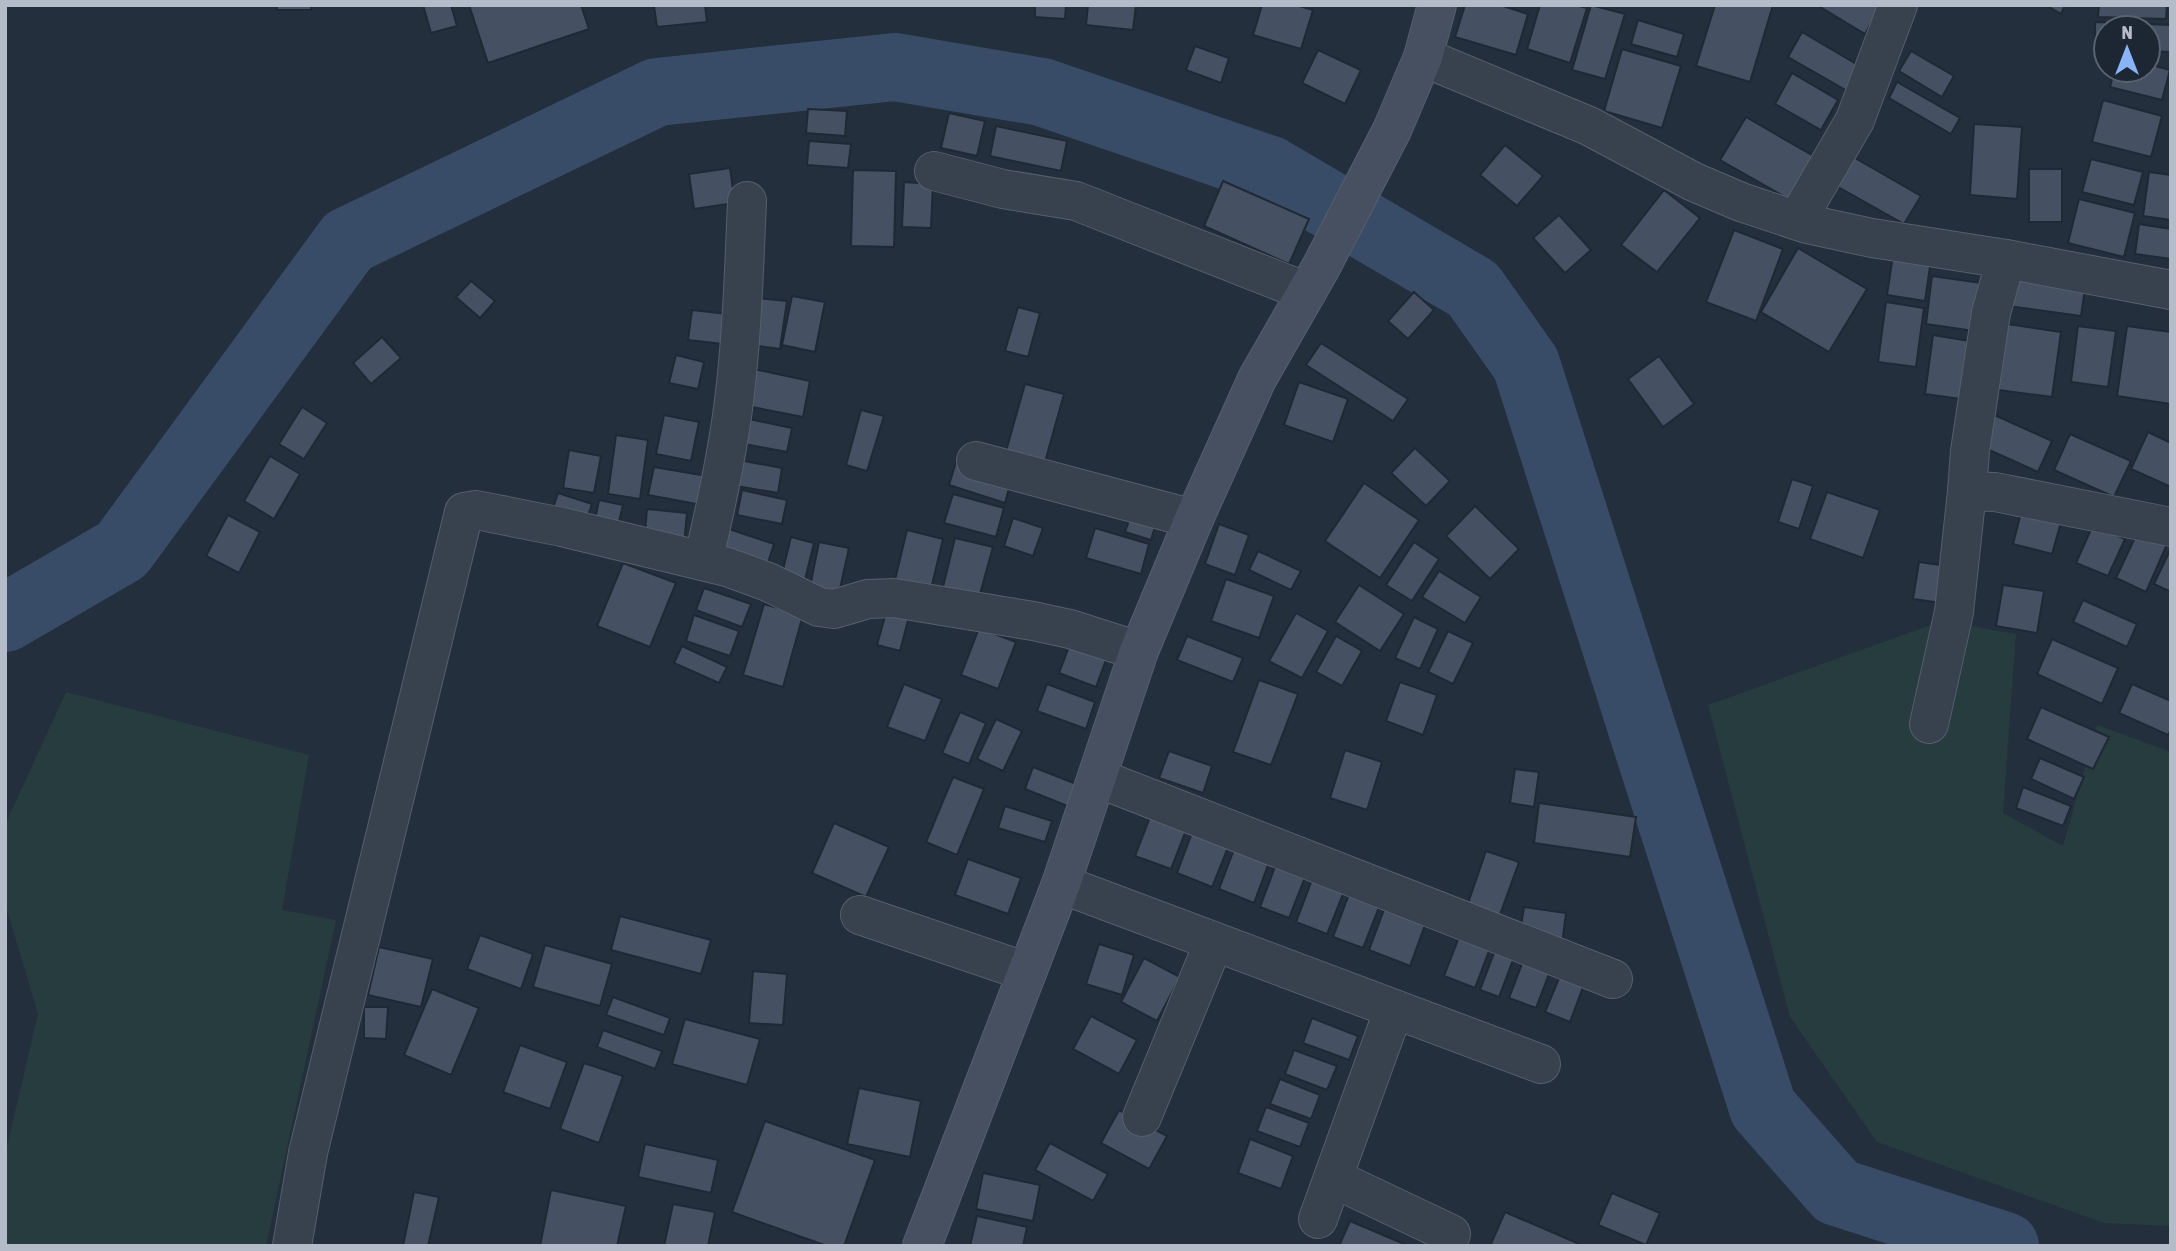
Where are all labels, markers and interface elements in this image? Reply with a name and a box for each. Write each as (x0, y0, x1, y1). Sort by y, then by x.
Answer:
north arrow (2092, 14, 2162, 84)
text: N (2121, 21, 2133, 43)

